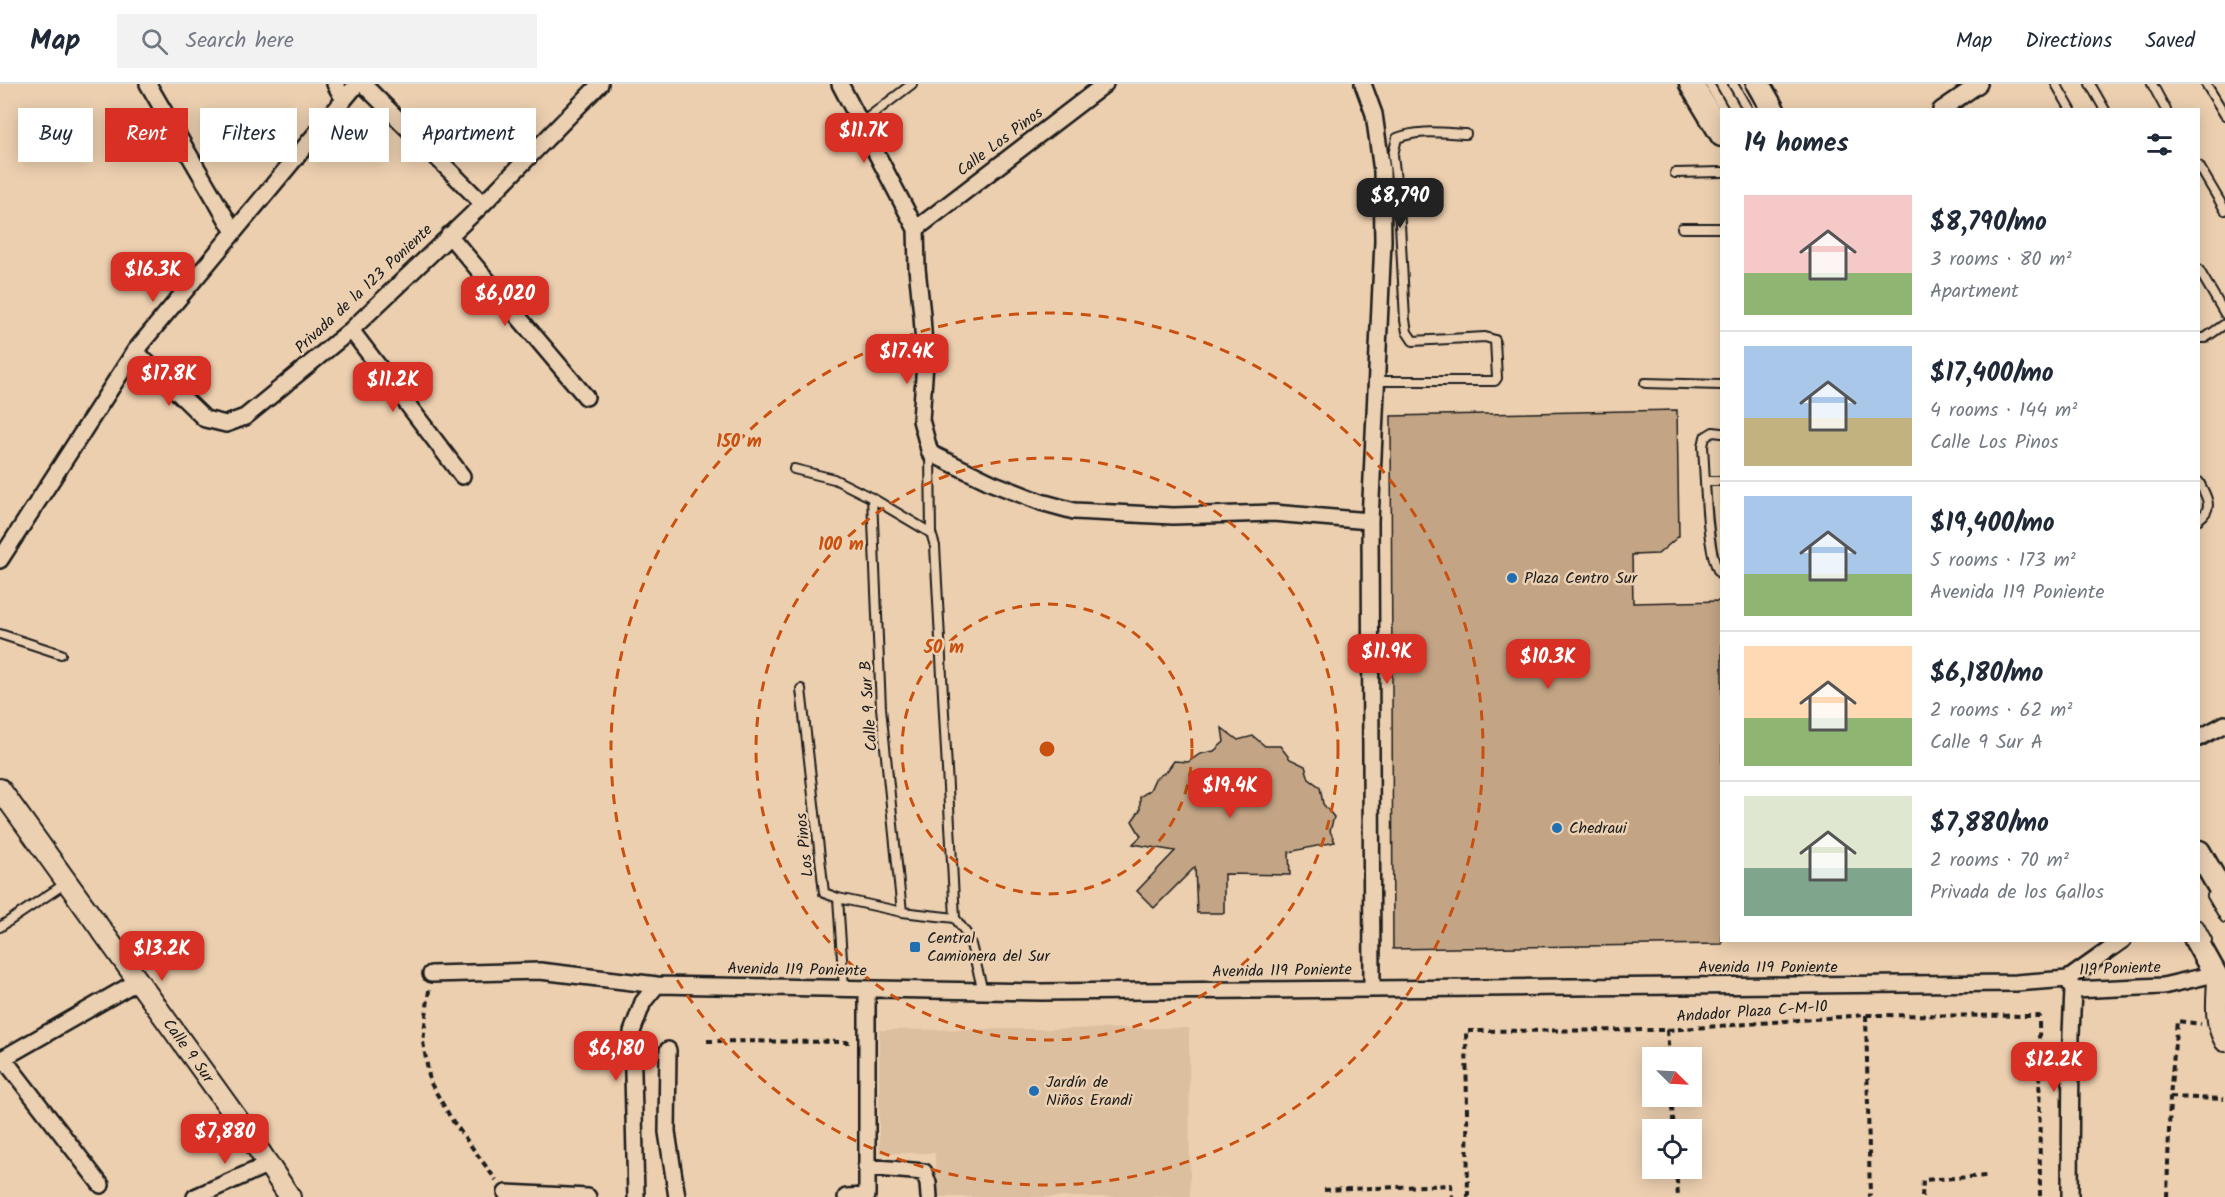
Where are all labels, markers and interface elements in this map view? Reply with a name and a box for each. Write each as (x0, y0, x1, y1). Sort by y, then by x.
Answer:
search box (117, 14, 537, 68)
text: Map (30, 19, 81, 64)
text: Search here (186, 24, 294, 59)
icon: search (138, 25, 171, 58)
text: Map (1956, 25, 1992, 58)
text: Directions (2025, 25, 2112, 58)
text: Saved (2145, 25, 2195, 58)
street label: Calle Los Pinos (951, 101, 1049, 183)
chip: Buy (18, 108, 93, 162)
chip: Rent (105, 108, 188, 162)
chip: Filters (200, 108, 297, 162)
chip: New (309, 108, 389, 162)
chip: Apartment (401, 108, 536, 162)
pin: $11.7K (815, 113, 913, 164)
text: $11.7K (839, 116, 889, 148)
text: 14 homes (1744, 123, 1849, 165)
icon: filters (2143, 128, 2176, 161)
pin: $8,790 (1351, 178, 1449, 229)
text: $8,790 (1371, 181, 1429, 213)
text: $8,790/mo (1930, 202, 2047, 244)
street label: Privada de la 123 Poniente (289, 218, 439, 360)
icon: home (1792, 219, 1864, 291)
text: 3 rooms · 80 m² (1930, 244, 2072, 276)
pin: $16.3K (104, 252, 202, 303)
text: $16.3K (125, 255, 181, 287)
pin: $6,020 (456, 276, 554, 327)
text: Apartment (1930, 276, 2019, 308)
text: $6,020 (475, 279, 535, 311)
pin: $17.4K (858, 334, 956, 385)
text: $17.4K (880, 337, 935, 369)
text: $17,400/mo (1930, 353, 2054, 395)
pin: $17.8K (120, 356, 218, 407)
text: $17.8K (141, 359, 197, 391)
pin: $11.2K (344, 362, 442, 413)
text: $11.2K (367, 365, 419, 397)
icon: home (1792, 370, 1864, 442)
text: 4 rooms · 144 m² (1930, 395, 2077, 427)
text: Calle Los Pinos (1930, 427, 2059, 459)
text: 150 m (716, 428, 762, 457)
text: $19,400/mo (1930, 503, 2055, 545)
icon: home (1792, 520, 1864, 592)
text: 100 m (818, 531, 864, 560)
text: 5 rooms · 173 m² (1930, 545, 2076, 577)
place label: Plaza Centro Sur (1524, 566, 1639, 591)
marker: Plaza Centro Sur (1505, 571, 1519, 585)
text: Avenida 119 Poniente (1930, 577, 2104, 609)
text: 50 m (923, 634, 964, 663)
pin: $11.9K (1338, 634, 1436, 685)
text: $11.9K (1362, 637, 1412, 669)
pin: $10.3K (1499, 639, 1597, 690)
text: $10.3K (1520, 642, 1576, 674)
text: $6,180/mo (1930, 653, 2043, 695)
street label: Calle 9 Sur B (853, 660, 885, 752)
icon: home (1792, 670, 1864, 742)
text: 2 rooms · 62 m² (1930, 695, 2072, 727)
text: Calle 9 Sur A (1930, 727, 2043, 759)
centre of rings (1037, 739, 1057, 759)
pin: $19.4K (1181, 768, 1279, 819)
text: $19.4K (1202, 771, 1258, 803)
text: $7,880/mo (1930, 803, 2049, 845)
street label: Los Pinos (789, 812, 821, 878)
place label: Chedraui (1569, 816, 1628, 841)
icon: home (1792, 820, 1864, 892)
marker: Chedraui (1550, 821, 1564, 835)
text: 2 rooms · 70 m² (1930, 845, 2069, 877)
text: Privada de los Gallos (1930, 877, 2104, 909)
place label: Central Camionera del Sur (927, 926, 1052, 969)
pin: $13.2K (113, 931, 211, 982)
text: $13.2K (133, 934, 191, 966)
marker: Central Camionera del Sur (908, 940, 922, 954)
street label: Avenida 119 Poniente (1698, 955, 1838, 980)
street label: 119 Poniente (2079, 955, 2161, 983)
street label: Avenida 119 Poniente (727, 956, 867, 984)
street label: Avenida 119 Poniente (1212, 957, 1352, 985)
street label: Andador Plaza C-M-10 (1675, 994, 1829, 1030)
street label: Calle 9 Sur (156, 1014, 221, 1090)
pin: $6,180 (567, 1031, 665, 1082)
text: $6,180 (588, 1034, 644, 1066)
pin: $12.2K (2005, 1042, 2103, 1093)
text: $12.2K (2025, 1045, 2083, 1077)
north arrow (1642, 1047, 1702, 1107)
map controls (1642, 1047, 1702, 1179)
place label: Jardín de Niños Erandi (1046, 1070, 1133, 1113)
marker: Jardín de Niños Erandi (1027, 1084, 1041, 1098)
pin: $7,880 (176, 1114, 274, 1165)
text: $7,880 (195, 1117, 255, 1149)
button: locate (1642, 1119, 1702, 1179)

